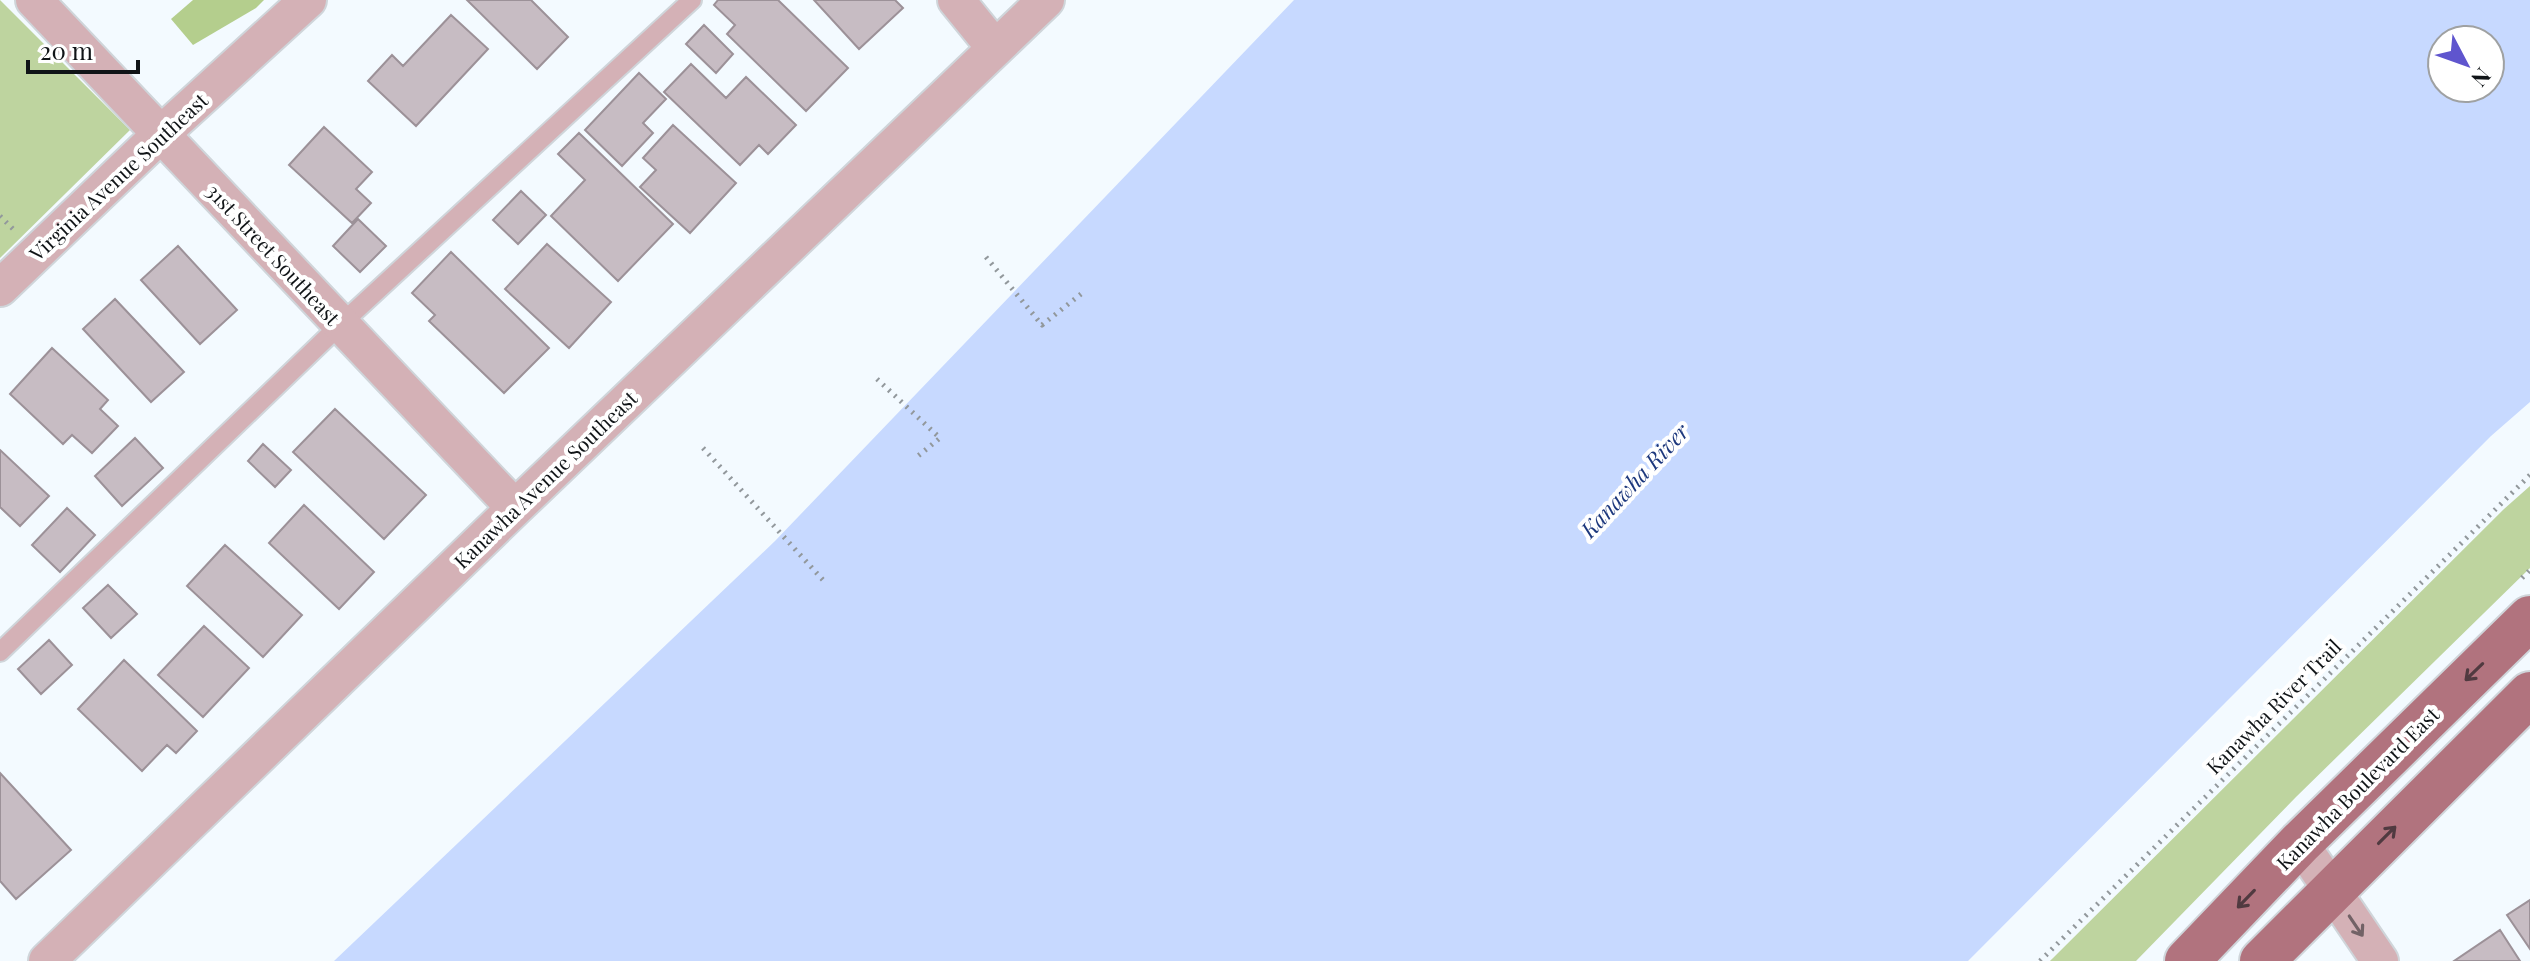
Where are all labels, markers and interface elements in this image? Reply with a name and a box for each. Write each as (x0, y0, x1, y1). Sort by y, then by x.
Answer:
scale bar (28, 24, 138, 74)
north arrow (2426, 24, 2506, 104)
text: 20 m (40, 34, 93, 66)
text: N (2465, 62, 2498, 94)
street label: Virginia Avenue Southeast (22, 86, 214, 266)
street label: 31st Street Southeast (201, 178, 347, 331)
street label: Kanawha Avenue Southeast (448, 384, 643, 574)
water label: Kanawha River (1573, 416, 1695, 544)
street label: Kanawha River Trail (2200, 632, 2347, 779)
one-way arrow (2465, 662, 2484, 681)
street label: Kanawha Boulevard East (2270, 700, 2445, 875)
one-way arrow (2377, 826, 2397, 845)
one-way arrow (2237, 889, 2256, 909)
one-way arrow (2348, 914, 2364, 936)

